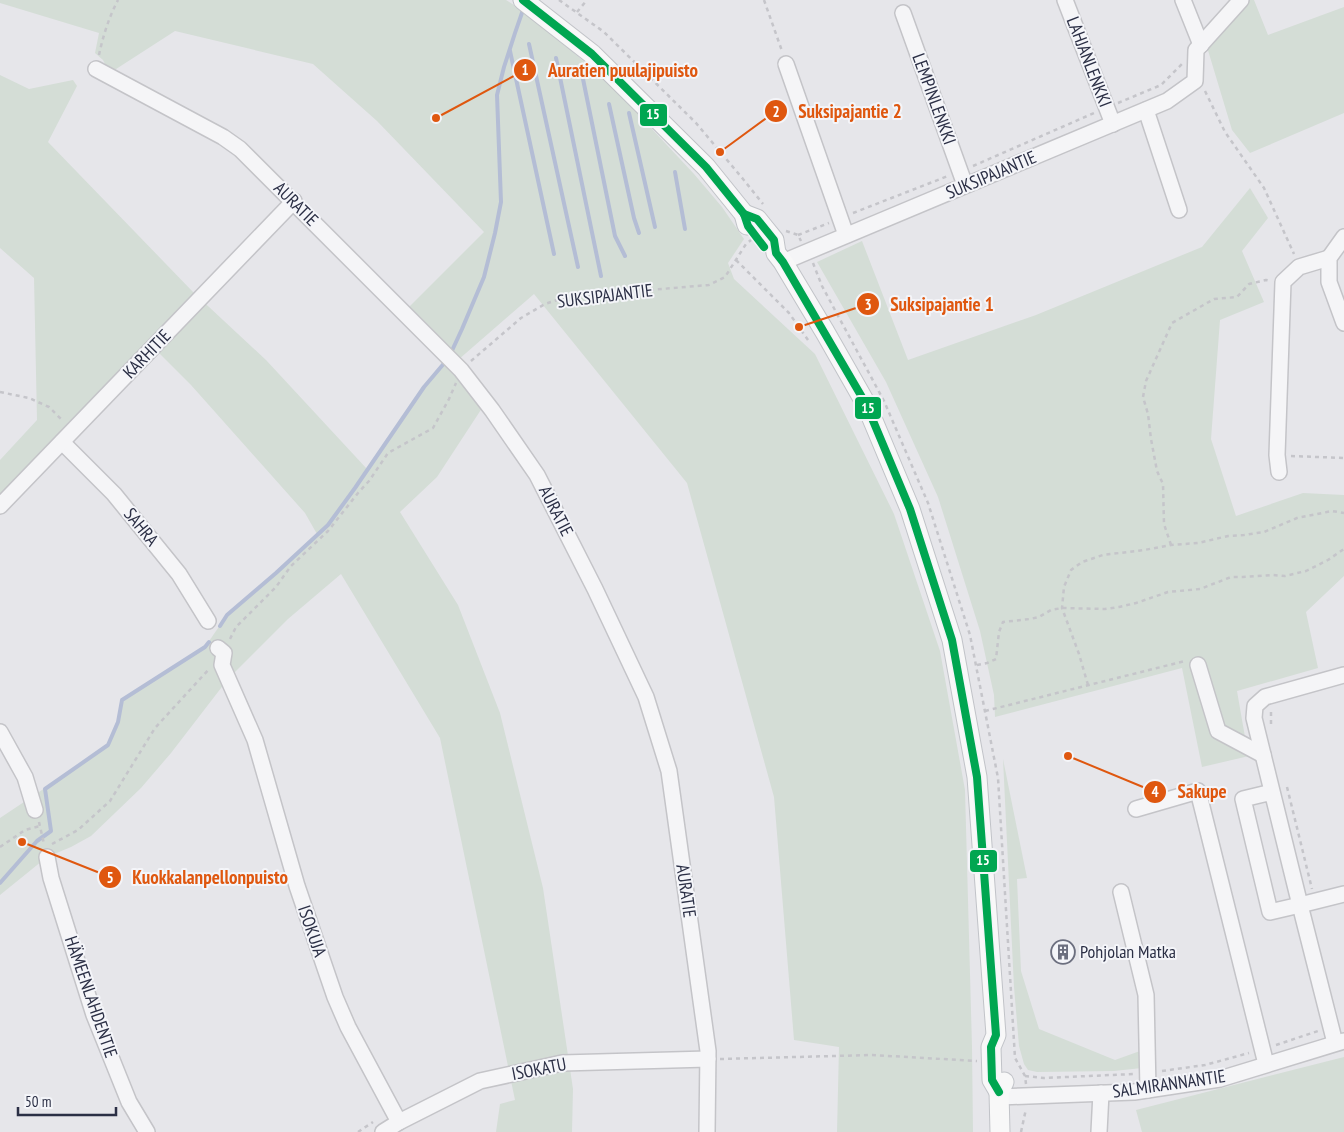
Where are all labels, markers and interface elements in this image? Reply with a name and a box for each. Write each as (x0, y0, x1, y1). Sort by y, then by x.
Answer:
street label: LAHJANLENKKI (1062, 13, 1117, 110)
street label: LEMPINLENKKI (907, 50, 962, 148)
callout: Auratien puulajipuisto (513, 53, 708, 87)
text: Auratien puulajipuisto (547, 58, 698, 82)
text: 1 (521, 60, 529, 79)
callout: Suksipajantie 2 (763, 94, 911, 128)
text: Suksipajantie 2 (798, 99, 902, 123)
text: 2 (772, 102, 780, 121)
line badge: 15 (639, 103, 668, 127)
text: 15 (646, 105, 660, 123)
street label: SUKSIPAJANTIE (942, 145, 1039, 204)
street label: AURATIE (269, 177, 323, 231)
street label: SUKSIPAJANTIE (556, 278, 654, 313)
callout: Suksipajantie 1 (855, 287, 1004, 321)
text: Suksipajantie 1 (890, 292, 994, 316)
text: 3 (864, 295, 872, 314)
street label: KARHITIE (118, 324, 176, 383)
line badge: 15 (854, 396, 882, 420)
text: 15 (861, 399, 875, 417)
street label: AURATIE (534, 482, 579, 540)
street label: SAHRA (119, 503, 164, 551)
callout: Sakupe (1143, 775, 1237, 809)
text: Sakupe (1177, 779, 1227, 803)
text: 4 (1151, 782, 1159, 801)
line badge: 15 (969, 849, 998, 873)
text: 15 (976, 851, 990, 869)
callout: Kuokkalanpellonpuisto (97, 860, 298, 894)
street label: AURATIE (671, 863, 702, 919)
text: Kuokkalanpellonpuisto (132, 865, 288, 889)
text: 5 (106, 868, 114, 887)
street label: ISOKUJA (293, 902, 332, 960)
street label: HÄMEENLAHDENTIE (60, 933, 123, 1061)
building icon: Pohjolan Matka (1050, 939, 1076, 965)
place label: Pohjolan Matka (1080, 940, 1176, 963)
street label: ISOKATU (510, 1052, 568, 1085)
street label: SALMIRANNANTIE (1111, 1064, 1227, 1103)
scale bar (18, 1084, 115, 1116)
text: 50 m (25, 1092, 51, 1111)

